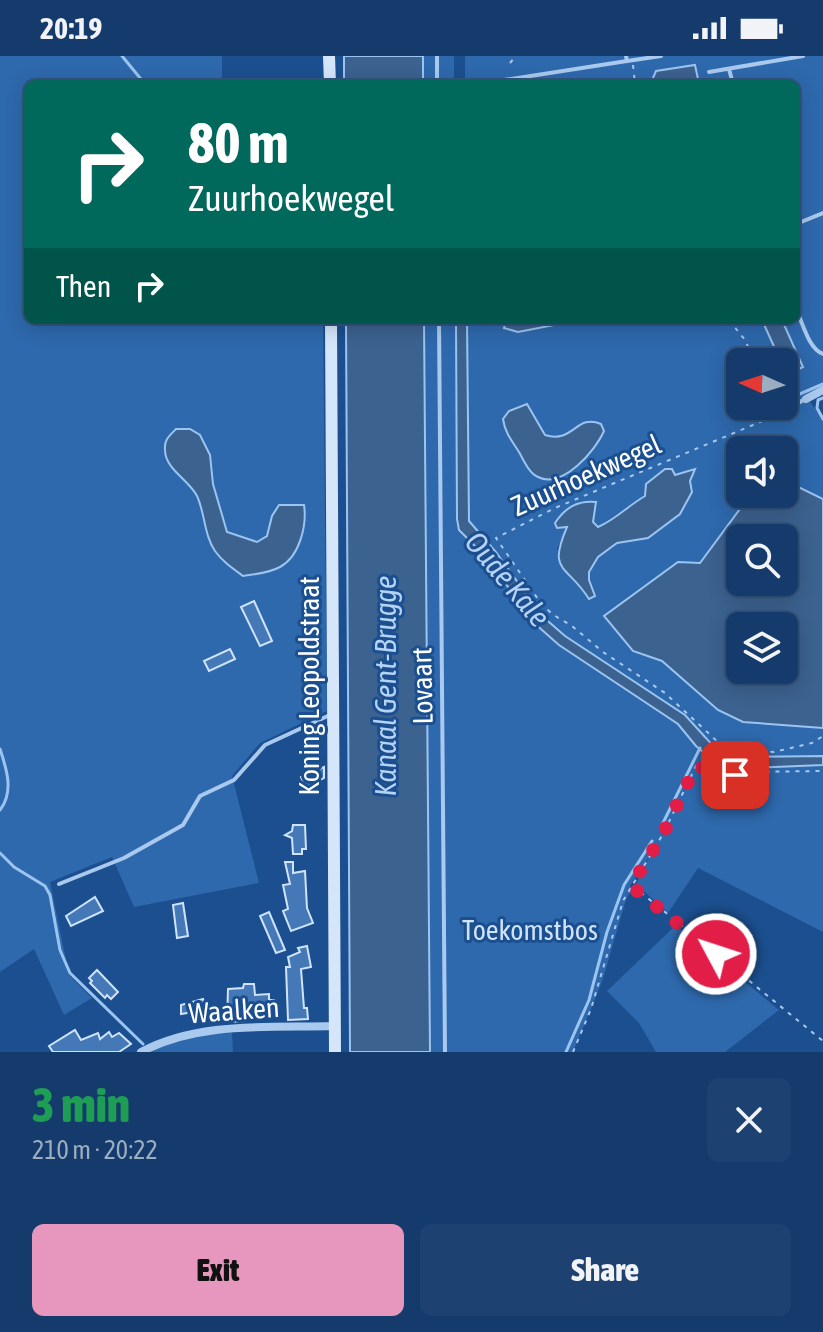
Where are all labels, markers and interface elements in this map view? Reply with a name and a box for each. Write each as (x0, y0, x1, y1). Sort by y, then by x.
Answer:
text: 20:19 (40, 11, 102, 45)
text: 80 m (188, 111, 289, 175)
icon: right (56, 112, 160, 216)
text: Zuurhoekwegel (188, 177, 394, 219)
icon: right (127, 264, 171, 308)
text: Then (56, 269, 111, 303)
north arrow (726, 348, 798, 420)
map controls (726, 348, 798, 684)
street label: Zuurhoekwegel (506, 428, 666, 522)
button: sound (726, 436, 798, 508)
button: search (726, 524, 798, 596)
water label: Oude Kale (459, 525, 557, 633)
water label: Kanaal Gent-Brugge (368, 575, 402, 797)
street label: Koning Leopoldstraat (293, 577, 325, 795)
button: layers (726, 612, 798, 684)
street label: Lovaart (405, 647, 439, 725)
pin (701, 741, 769, 809)
icon: arrive (713, 753, 757, 797)
position arrow (674, 912, 758, 996)
park label: Toekomstbos (462, 914, 598, 946)
street label: Waalken (188, 991, 280, 1029)
text: 3 min (32, 1077, 130, 1132)
button: close (707, 1078, 791, 1162)
text: 210 m · 20:22 (32, 1135, 158, 1165)
button: Exit (32, 1224, 404, 1316)
button: Share (420, 1224, 791, 1316)

